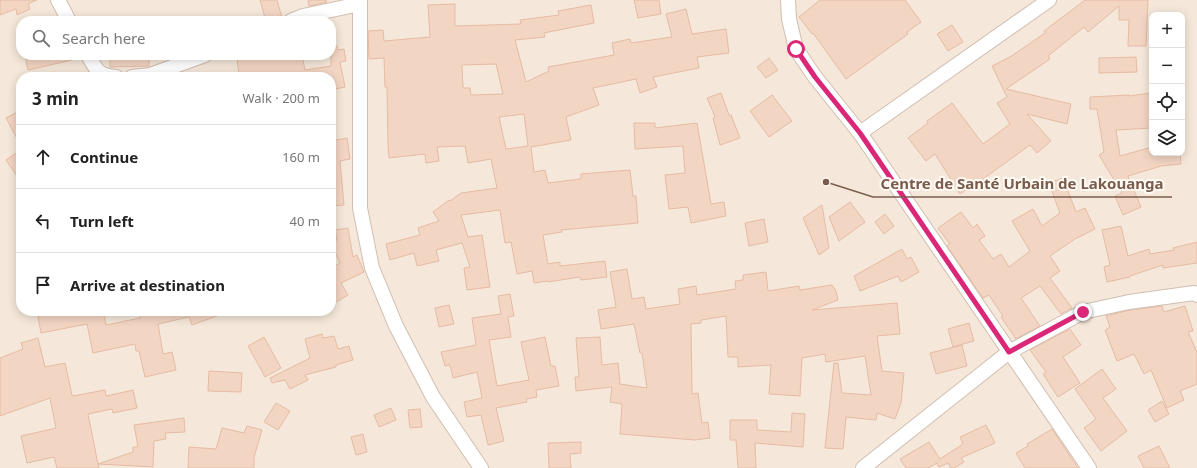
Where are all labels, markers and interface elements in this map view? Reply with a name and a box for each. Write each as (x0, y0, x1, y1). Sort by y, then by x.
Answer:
map controls (1149, 12, 1185, 156)
button: + (1149, 12, 1185, 48)
search box (16, 16, 336, 60)
icon: search (30, 27, 52, 49)
text: Search here (62, 28, 145, 48)
route start (787, 40, 805, 58)
button: − (1149, 48, 1185, 84)
button: locate (1149, 84, 1185, 120)
text: 3 min (32, 87, 79, 110)
text: Walk · 200 m (242, 89, 320, 107)
button: layers (1149, 120, 1185, 156)
icon: ahead (32, 146, 54, 168)
text: Continue (70, 147, 138, 167)
text: 160 m (282, 148, 320, 166)
callout: Centre de Santé Urbain de Lakouanga (873, 170, 1172, 197)
text: Centre de Santé Urbain de Lakouanga (881, 173, 1163, 193)
icon: left (32, 210, 54, 232)
text: Turn left (70, 211, 134, 231)
text: 40 m (290, 212, 320, 230)
icon: arrive (32, 274, 54, 296)
text: Arrive at destination (70, 275, 225, 295)
route end (1074, 303, 1092, 321)

